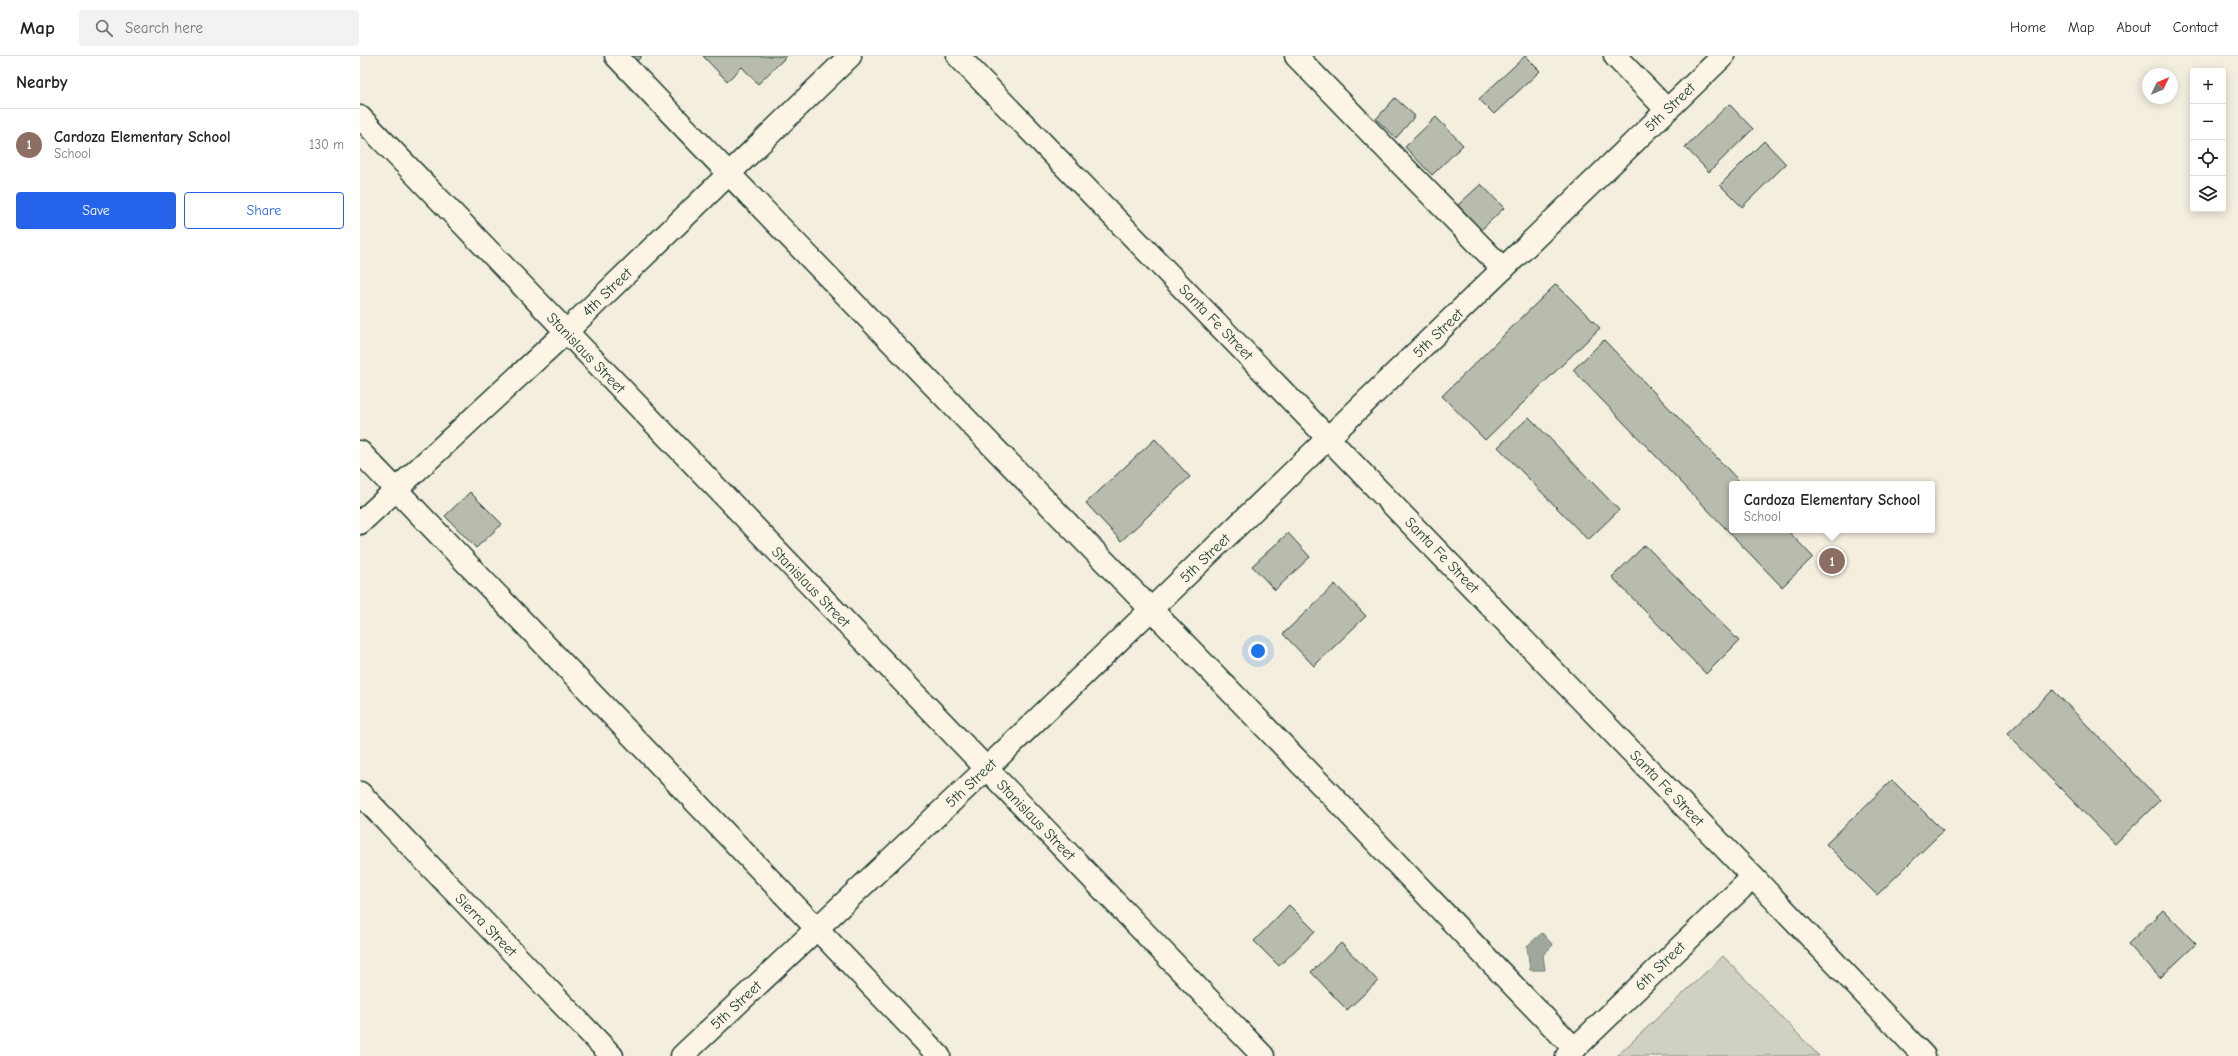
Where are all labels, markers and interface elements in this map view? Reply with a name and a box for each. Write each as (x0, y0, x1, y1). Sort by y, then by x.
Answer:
search box (79, 10, 359, 46)
text: Map (20, 17, 55, 39)
icon: search (93, 17, 115, 39)
text: Search here (125, 19, 203, 37)
text: Home (2010, 19, 2046, 36)
text: Map (2068, 19, 2094, 36)
text: About (2116, 19, 2151, 36)
text: Contact (2173, 19, 2218, 36)
north arrow (2142, 68, 2178, 104)
map controls (2190, 68, 2226, 212)
button: + (2190, 68, 2226, 104)
text: Nearby (16, 73, 67, 92)
street label: 5th Street (1641, 78, 1699, 135)
button: − (2190, 104, 2226, 140)
text: Cardoza Elementary School (54, 128, 231, 146)
text: 1 (26, 137, 32, 152)
text: 130 m (309, 137, 344, 152)
button: locate (2190, 140, 2226, 176)
text: School (54, 146, 91, 161)
button: layers (2190, 176, 2226, 212)
button: Save (16, 192, 176, 229)
button: Share (184, 192, 344, 229)
street label: 4th Street (578, 263, 636, 320)
street label: Santa Fe Street (1175, 280, 1257, 364)
street label: 5th Street (1409, 304, 1467, 361)
street label: Stanislaus Street (543, 309, 630, 398)
popup (1729, 481, 1935, 533)
text: Cardoza Elementary School (1744, 491, 1920, 509)
text: School (1744, 509, 1781, 524)
street label: Santa Fe Street (1401, 513, 1483, 597)
street label: 5th Street (1176, 529, 1234, 586)
street label: Stanislaus Street (768, 543, 855, 632)
pin: 1 (1819, 546, 1845, 576)
your location (1248, 641, 1268, 661)
street label: Santa Fe Street (1626, 746, 1708, 830)
street label: 5th Street (942, 754, 1001, 811)
street label: Stanislaus Street (993, 776, 1080, 865)
street label: Sierra Street (451, 890, 521, 961)
street label: 6th Street (1631, 937, 1689, 994)
street label: 5th Street (707, 976, 766, 1033)

